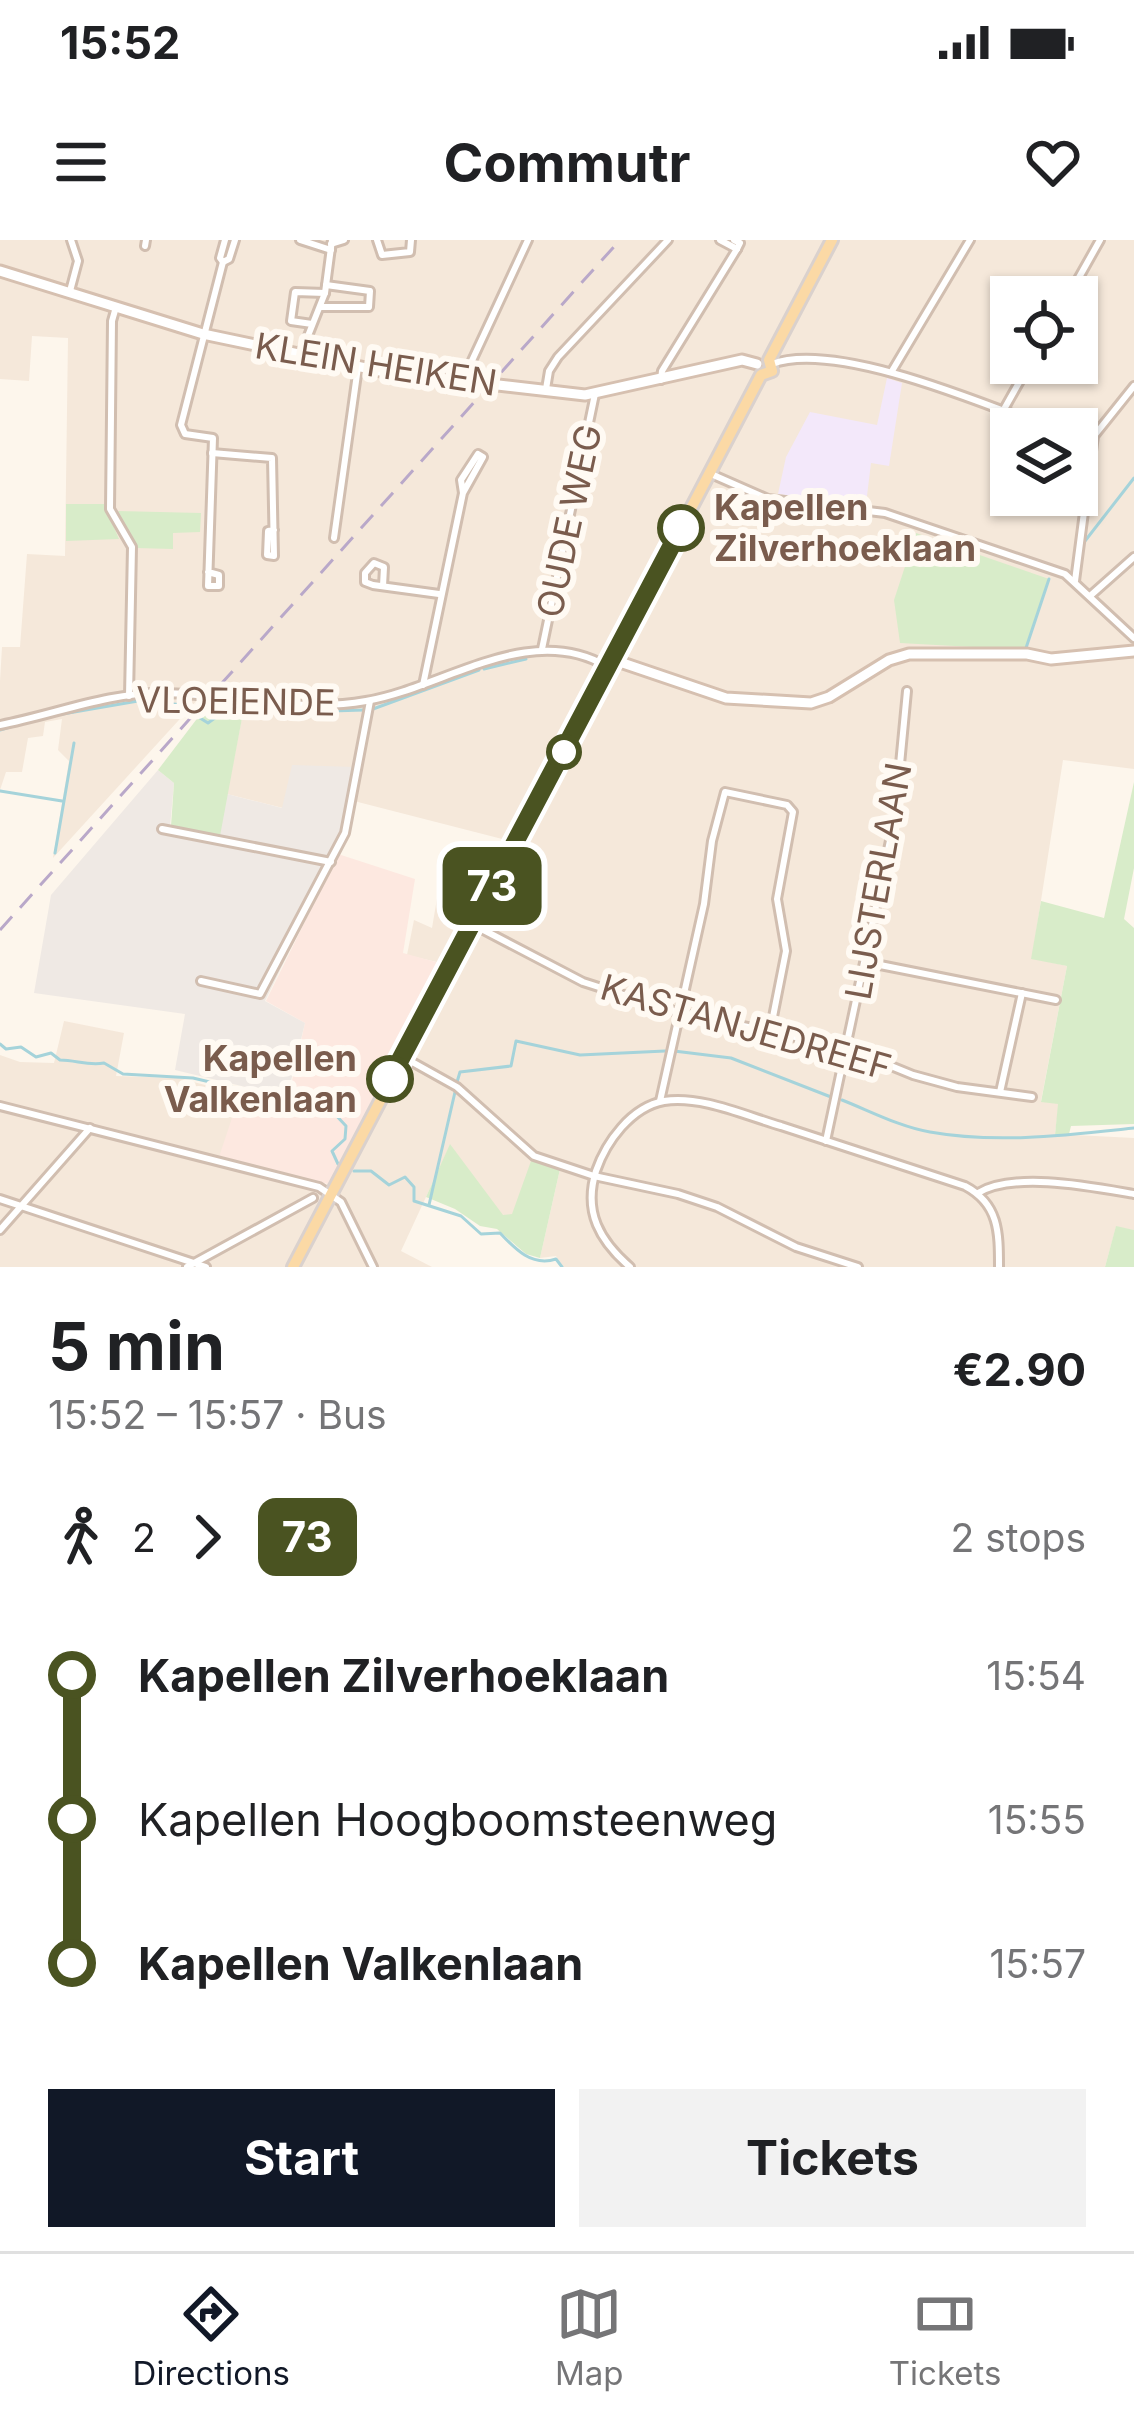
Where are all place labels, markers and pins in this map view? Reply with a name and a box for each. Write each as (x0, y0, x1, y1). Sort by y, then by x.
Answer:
place label: Kapellen Zilverhoeklaan (714, 485, 976, 570)
marker: Kapellen Zilverhoeklaan (659, 506, 703, 550)
unlabelled marker (548, 736, 580, 768)
place label: Kapellen Valkenlaan (164, 1036, 357, 1121)
marker: Kapellen Valkenlaan (368, 1057, 412, 1101)

